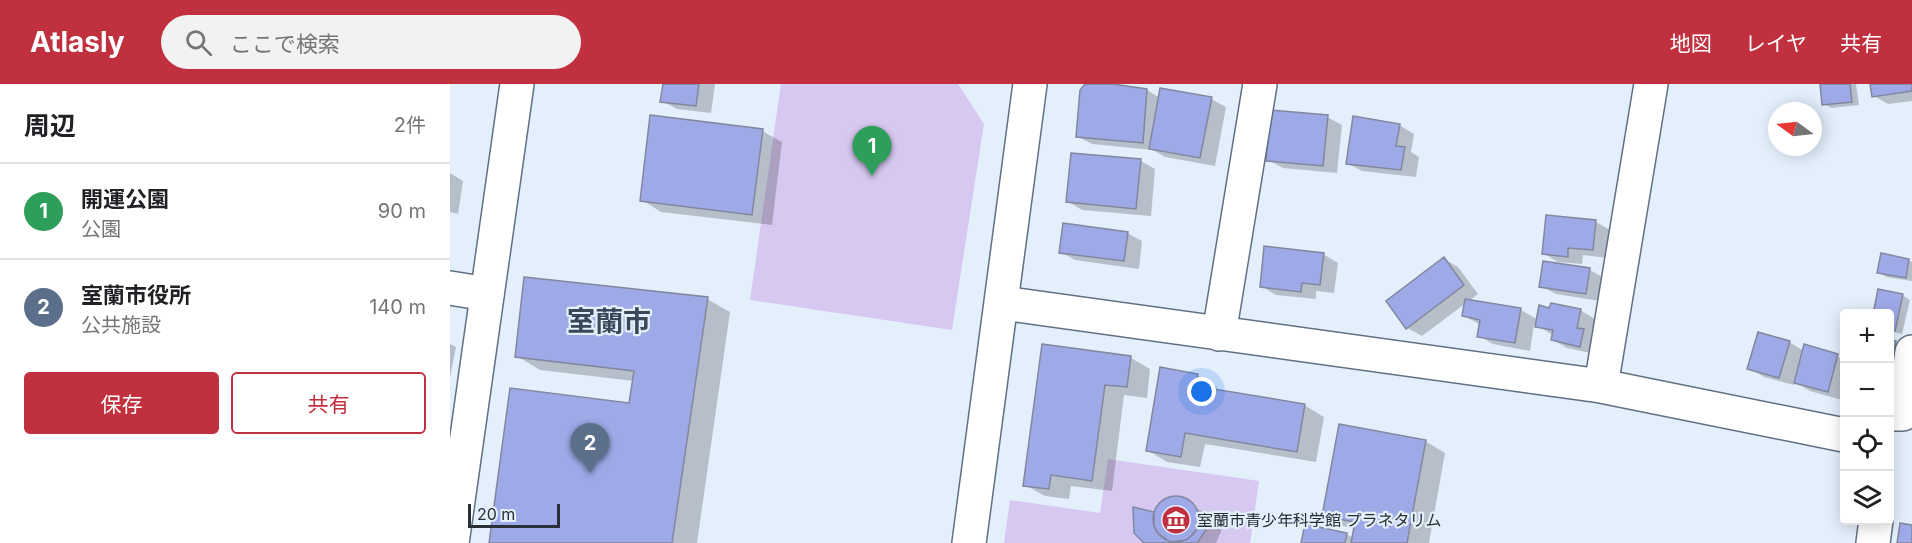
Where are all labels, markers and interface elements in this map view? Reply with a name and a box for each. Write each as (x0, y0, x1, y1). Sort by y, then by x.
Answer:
search box (161, 15, 581, 69)
text: Atlasly (30, 25, 125, 59)
icon: search (182, 26, 215, 59)
text: ここで検索 (230, 31, 340, 57)
text: 地図 (1670, 31, 1712, 56)
text: レイヤ (1745, 31, 1807, 56)
text: 共有 (1840, 31, 1882, 56)
north arrow (1768, 102, 1822, 156)
text: 周辺 (24, 110, 76, 141)
text: 2件 (394, 113, 426, 137)
pin: 1 (852, 126, 892, 176)
text: 開運公園 (81, 186, 169, 212)
text: 1 (39, 199, 48, 223)
text: 90 m (378, 199, 426, 223)
text: 公園 (81, 217, 121, 241)
text: 室蘭市役所 (81, 282, 191, 308)
text: 2 (37, 295, 50, 319)
text: 140 m (369, 295, 426, 319)
district label: 室蘭市 (567, 304, 651, 338)
map controls (1840, 309, 1894, 525)
button: + (1840, 309, 1894, 363)
text: 公共施設 (81, 313, 161, 337)
button: − (1840, 363, 1894, 417)
button: 保存 (24, 372, 219, 434)
button: 共有 (231, 372, 426, 434)
your location (1187, 377, 1216, 406)
button: locate (1840, 417, 1894, 471)
pin: 2 (570, 424, 610, 473)
button: layers (1840, 471, 1894, 525)
scale bar (468, 501, 560, 528)
text: 20 m (477, 504, 515, 524)
museum icon: 室蘭市青少年科学館 プラネタリム (1160, 504, 1192, 536)
place label: 室蘭市青少年科学館 プラネタリム (1197, 510, 1442, 530)

